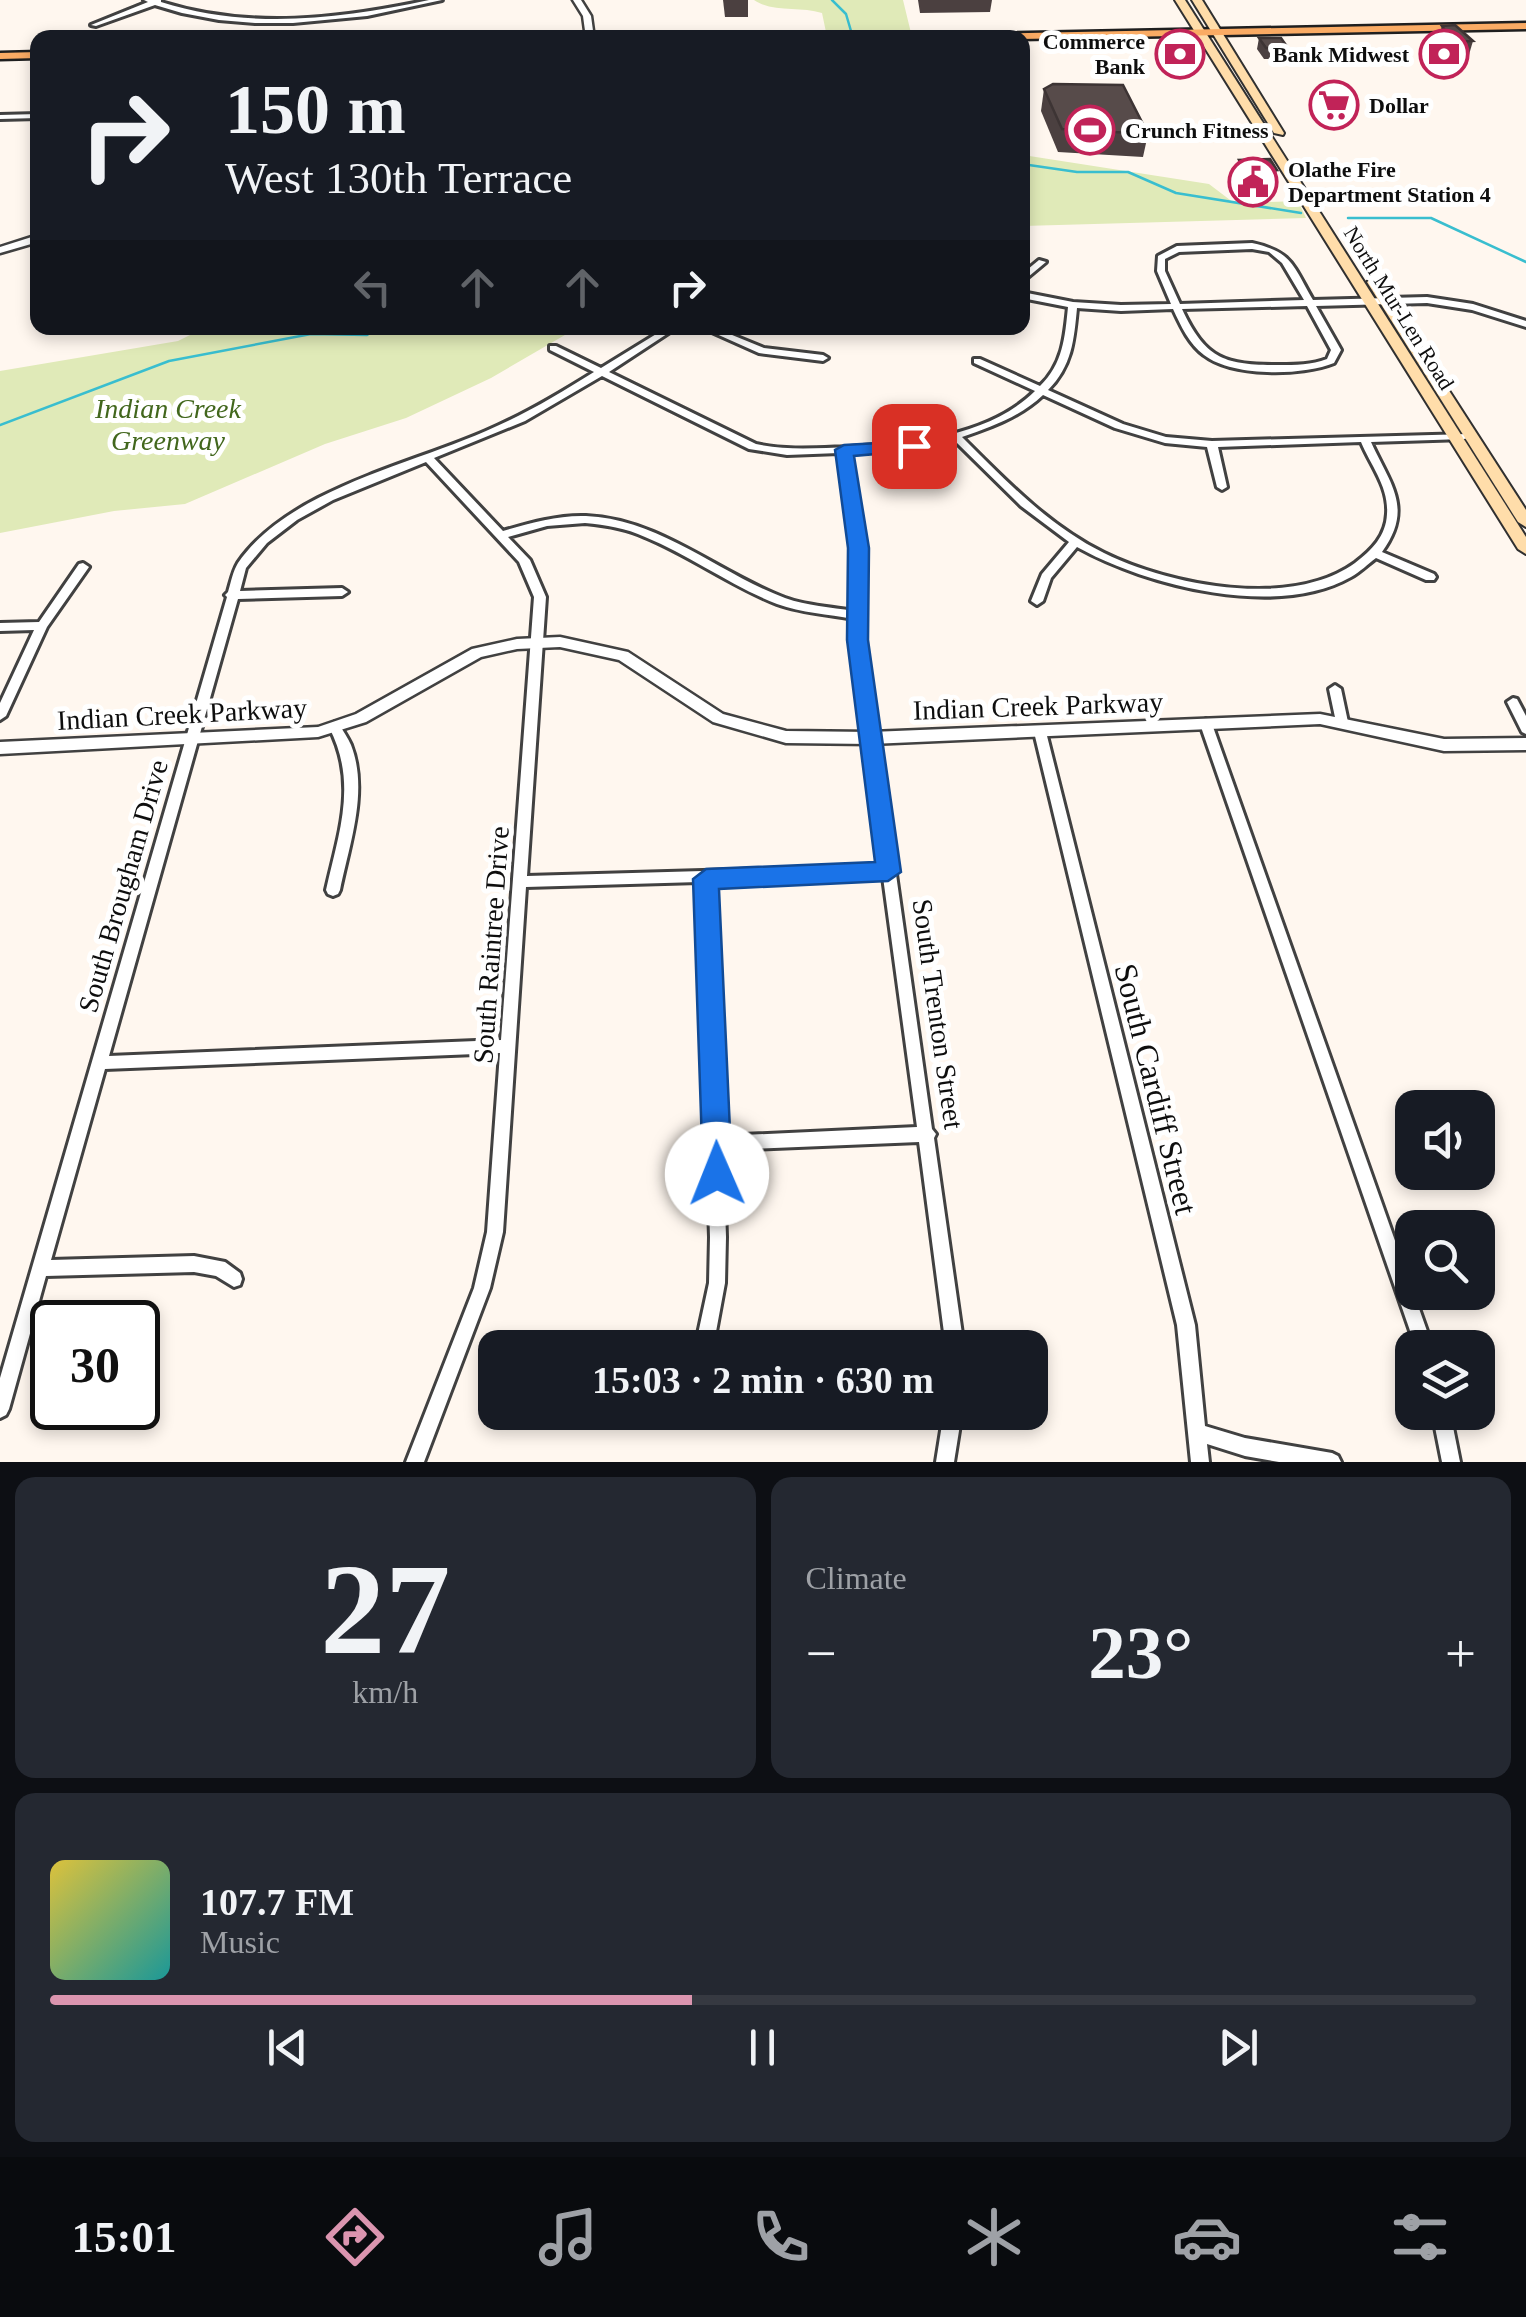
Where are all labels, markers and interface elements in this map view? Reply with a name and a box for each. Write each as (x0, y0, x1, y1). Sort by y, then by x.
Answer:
bank icon: Commerce Bank (1154, 28, 1206, 80)
bank icon: Bank Midwest (1418, 28, 1470, 80)
place label: Commerce Bank (1043, 29, 1146, 79)
place label: Bank Midwest (1273, 42, 1410, 67)
icon: right (60, 70, 190, 200)
text: 150 m (225, 71, 406, 148)
supermarket icon: Dollar (1308, 79, 1360, 131)
place label: Dollar (1369, 93, 1429, 118)
sports icon: Crunch Fitness (1064, 104, 1116, 156)
place label: Crunch Fitness (1125, 118, 1269, 143)
text: West 130th Terrace (225, 153, 572, 203)
public building icon: Olathe Fire Department Station 4 (1227, 156, 1279, 208)
place label: Olathe Fire Department Station 4 (1288, 157, 1491, 207)
street label: North Mur-Len Road (1339, 222, 1459, 394)
icon: left (345, 260, 400, 315)
icon: ahead (450, 260, 505, 315)
icon: ahead (555, 260, 610, 315)
icon: right (660, 260, 715, 315)
park label: Indian Creek Greenway (94, 393, 242, 456)
pin (872, 404, 957, 489)
icon: arrive (887, 419, 942, 474)
street label: Indian Creek Parkway (912, 686, 1164, 726)
street label: Indian Creek Parkway (56, 692, 308, 736)
street label: South Brougham Drive (72, 756, 174, 1016)
street label: South Raintree Drive (467, 825, 515, 1065)
street label: South Trenton Street (907, 897, 970, 1131)
street label: South Cardiff Street (1107, 960, 1205, 1218)
map controls (1395, 1090, 1495, 1430)
button: sound (1395, 1090, 1495, 1190)
position arrow (665, 1122, 769, 1226)
button: search (1395, 1210, 1495, 1310)
speed limit sign: 30 (30, 1300, 160, 1430)
button: layers (1395, 1330, 1495, 1430)
text: 15:03 · 2 min · 630 m (592, 1359, 934, 1401)
text: 27 (320, 1537, 450, 1681)
text: Climate (806, 1560, 907, 1596)
text: 23° (1088, 1611, 1193, 1694)
text: − (806, 1623, 837, 1684)
text: + (1445, 1623, 1476, 1684)
text: km/h (352, 1674, 418, 1710)
text: 107.7 FM (200, 1881, 354, 1923)
text: Music (200, 1924, 280, 1960)
icon: previous (260, 2020, 315, 2075)
icon: pause (735, 2020, 790, 2075)
icon: next (1211, 2020, 1266, 2075)
icon: directions (320, 2202, 390, 2272)
icon: music (533, 2202, 603, 2272)
icon: phone (746, 2202, 816, 2272)
icon: climate (959, 2202, 1029, 2272)
icon: car (1172, 2202, 1242, 2272)
icon: filters (1385, 2202, 1455, 2272)
text: 15:01 (72, 2212, 177, 2262)

